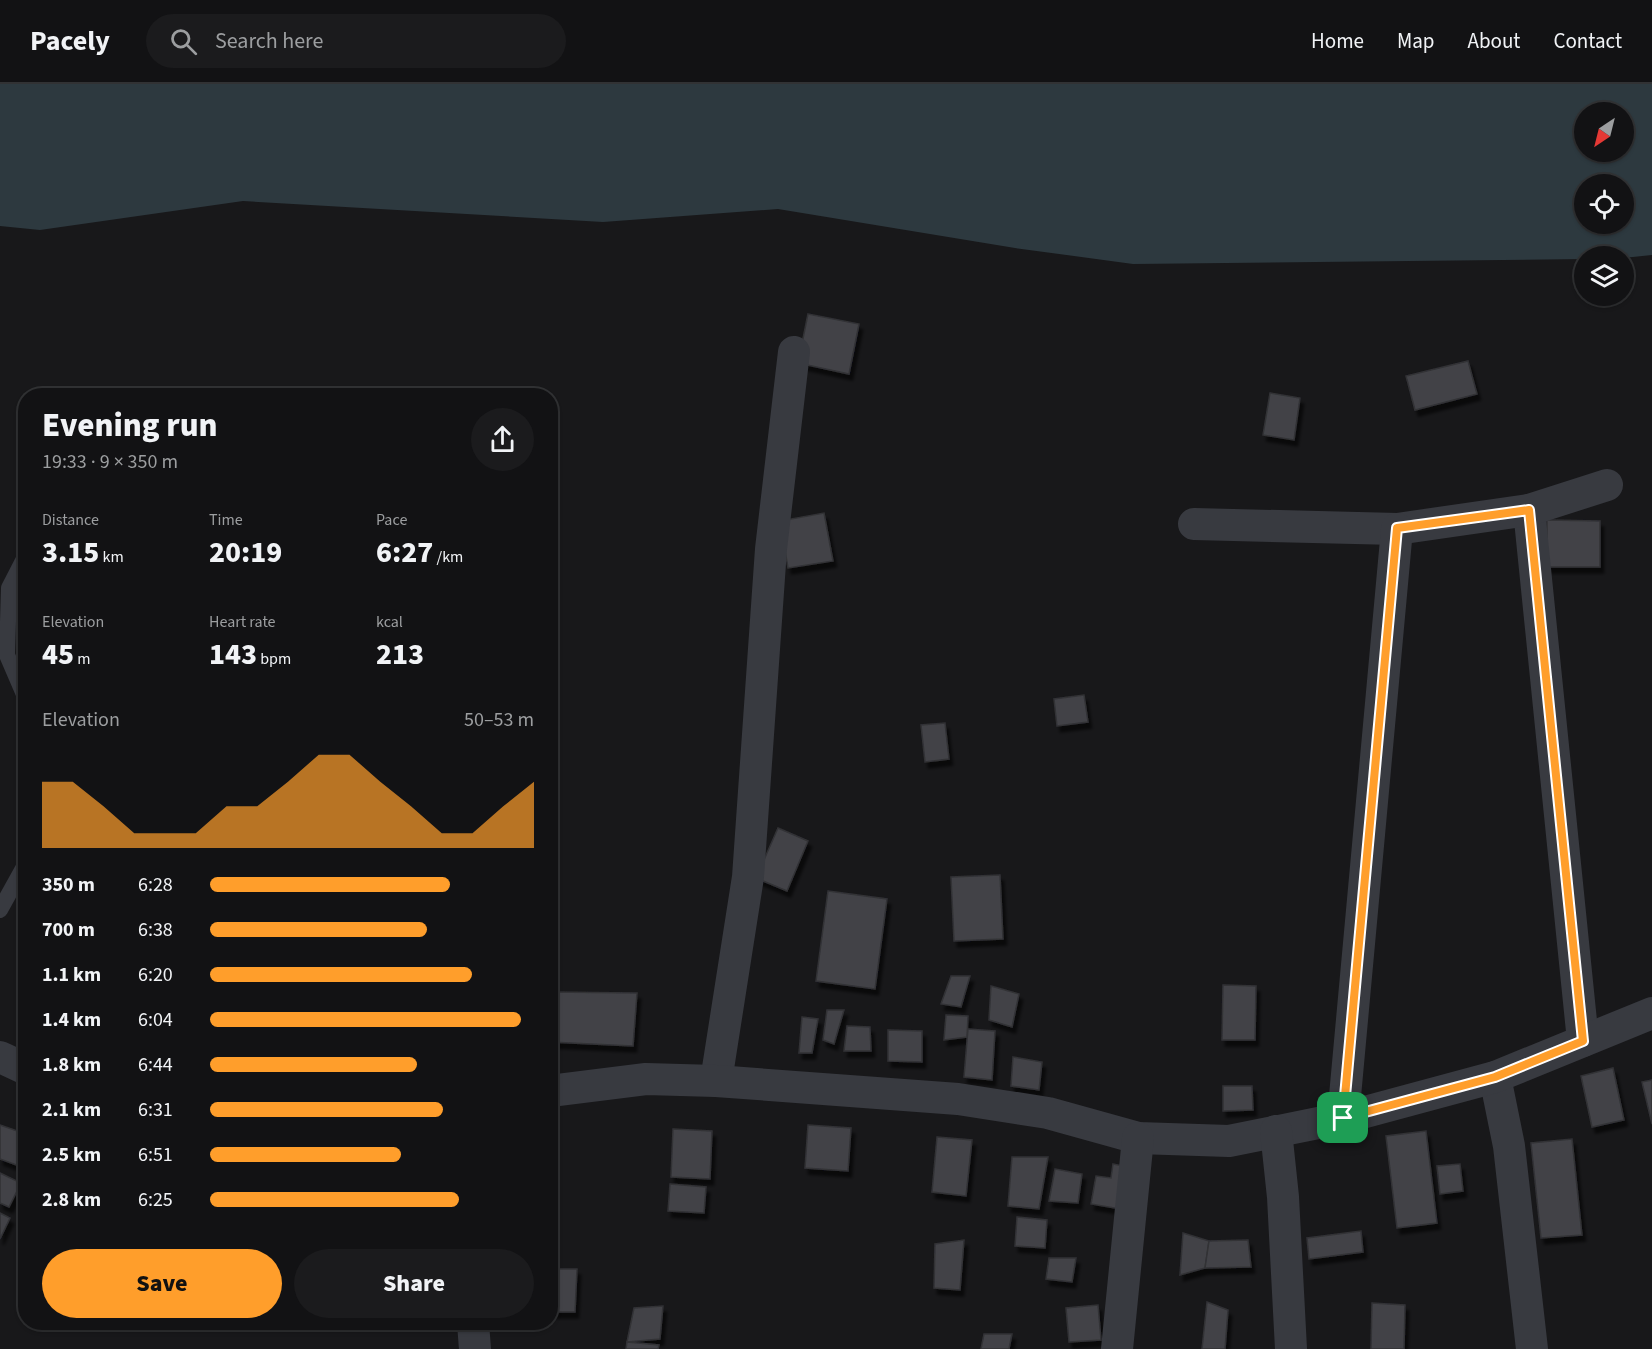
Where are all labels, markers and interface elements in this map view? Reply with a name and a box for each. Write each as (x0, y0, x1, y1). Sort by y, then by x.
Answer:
search box (146, 14, 566, 68)
text: Pacely (30, 21, 110, 61)
icon: search (167, 25, 200, 58)
text: Search here (215, 25, 323, 57)
text: Home (1311, 26, 1364, 56)
text: Map (1397, 26, 1435, 56)
text: About (1468, 26, 1520, 56)
text: Contact (1553, 26, 1622, 56)
north arrow (1574, 102, 1634, 162)
map controls (1574, 102, 1634, 306)
button: locate (1574, 174, 1634, 234)
button: layers (1574, 246, 1634, 306)
text: Evening run (42, 402, 218, 449)
button: share (471, 408, 534, 471)
text: 19:33 · 9 × 350 m (42, 448, 178, 476)
text: Distance (42, 509, 99, 531)
text: Time (209, 509, 243, 531)
text: Pace (376, 509, 407, 531)
text: 3.15 (42, 531, 99, 574)
text: 20:19 (209, 531, 282, 574)
text: 6:27 (376, 531, 433, 574)
text: km (99, 546, 124, 568)
text: /km (433, 546, 463, 568)
text: Elevation (42, 611, 104, 633)
text: Heart rate (209, 611, 276, 633)
text: kcal (376, 611, 403, 633)
text: 45 (42, 633, 74, 676)
text: 143 (209, 633, 257, 676)
text: 213 (376, 633, 424, 676)
text: m (74, 648, 91, 670)
text: bpm (257, 648, 291, 670)
text: Elevation (42, 706, 120, 734)
text: 50–53 m (464, 706, 534, 734)
text: 350 m (42, 871, 95, 899)
text: 6:28 (138, 871, 173, 899)
text: 700 m (42, 916, 95, 944)
text: 6:38 (138, 916, 173, 944)
text: 1.1 km (42, 961, 101, 989)
text: 6:20 (138, 961, 173, 989)
text: 1.4 km (42, 1006, 101, 1034)
text: 6:04 (138, 1006, 173, 1034)
text: 1.8 km (42, 1051, 101, 1079)
text: 6:44 (138, 1051, 173, 1079)
pin (1317, 1092, 1368, 1143)
text: 2.1 km (42, 1096, 101, 1124)
text: 6:31 (138, 1096, 173, 1124)
icon: arrive (1326, 1101, 1359, 1134)
text: 2.5 km (42, 1141, 101, 1169)
text: 6:51 (138, 1141, 173, 1169)
text: 2.8 km (42, 1186, 101, 1214)
text: 6:25 (138, 1186, 173, 1214)
button: Save (42, 1249, 282, 1318)
button: Share (294, 1249, 534, 1318)

